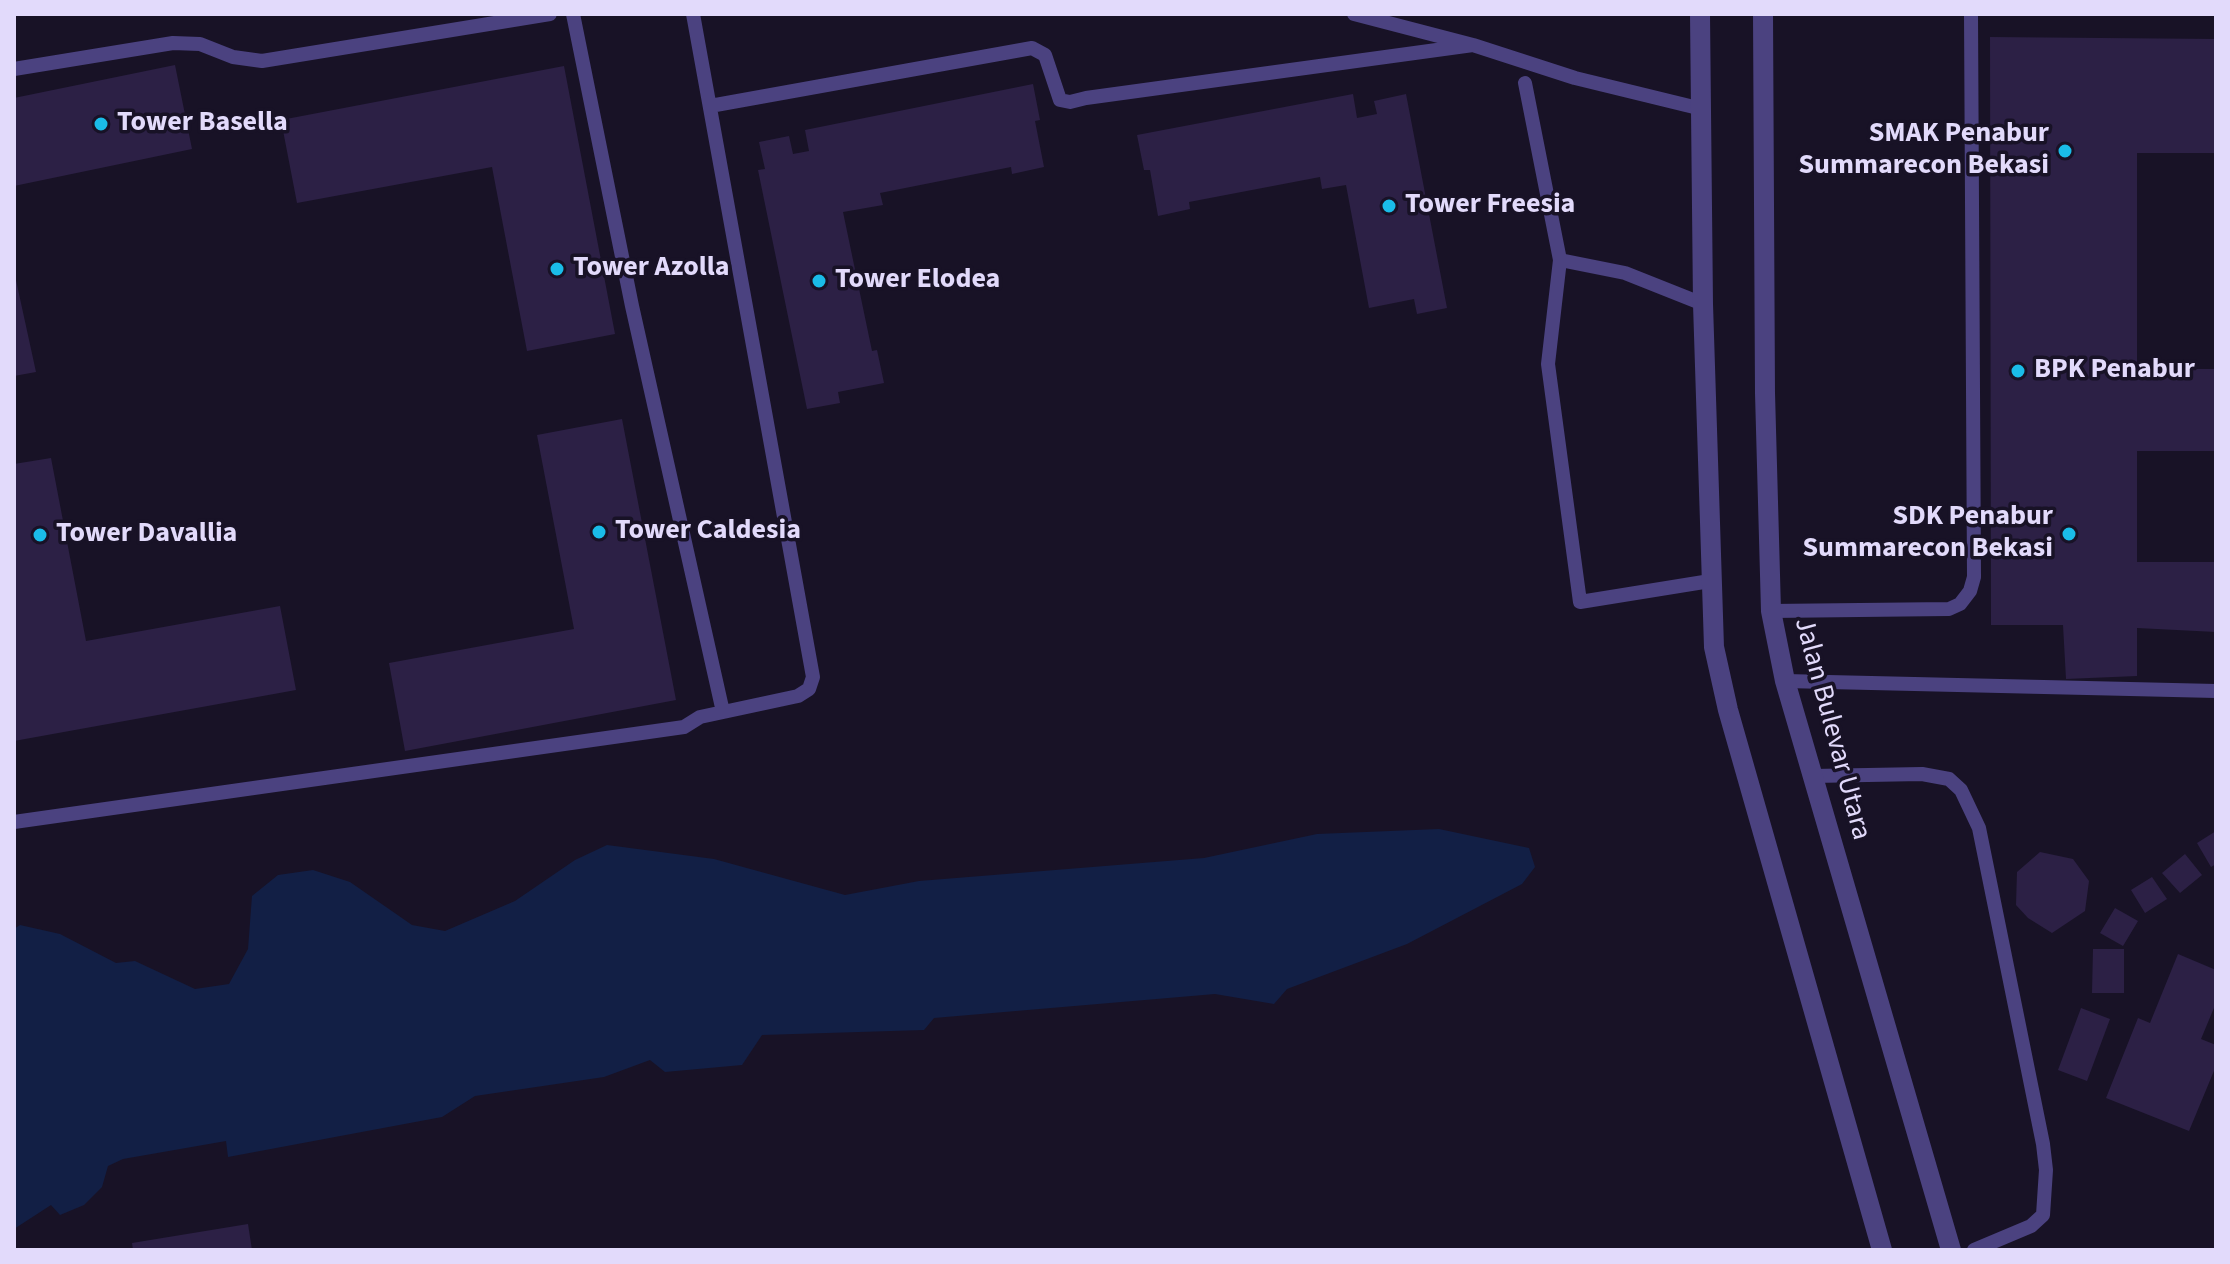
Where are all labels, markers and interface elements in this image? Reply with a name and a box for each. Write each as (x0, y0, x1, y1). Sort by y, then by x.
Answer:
place label: Tower Basella (117, 107, 288, 141)
marker: Tower Basella (92, 115, 110, 133)
place label: SMAK Penabur Summarecon Bekasi (1799, 118, 2049, 184)
marker: SMAK Penabur Summarecon Bekasi (2056, 142, 2074, 160)
place label: Tower Freesia (1405, 189, 1575, 223)
marker: Tower Freesia (1380, 197, 1398, 215)
place label: Tower Azolla (573, 252, 729, 286)
marker: Tower Azolla (548, 260, 566, 278)
place label: Tower Elodea (835, 264, 1000, 298)
marker: Tower Elodea (810, 272, 828, 290)
place label: BPK Penabur (2034, 354, 2195, 388)
marker: BPK Penabur (2009, 362, 2027, 380)
place label: SDK Penabur Summarecon Bekasi (1803, 501, 2053, 567)
place label: Tower Caldesia (615, 515, 801, 549)
place label: Tower Davallia (56, 518, 237, 552)
marker: Tower Caldesia (590, 523, 608, 541)
marker: SDK Penabur Summarecon Bekasi (2060, 525, 2078, 543)
marker: Tower Davallia (31, 526, 49, 544)
street label: Jalan Bulevar Utara (1785, 614, 1877, 844)

